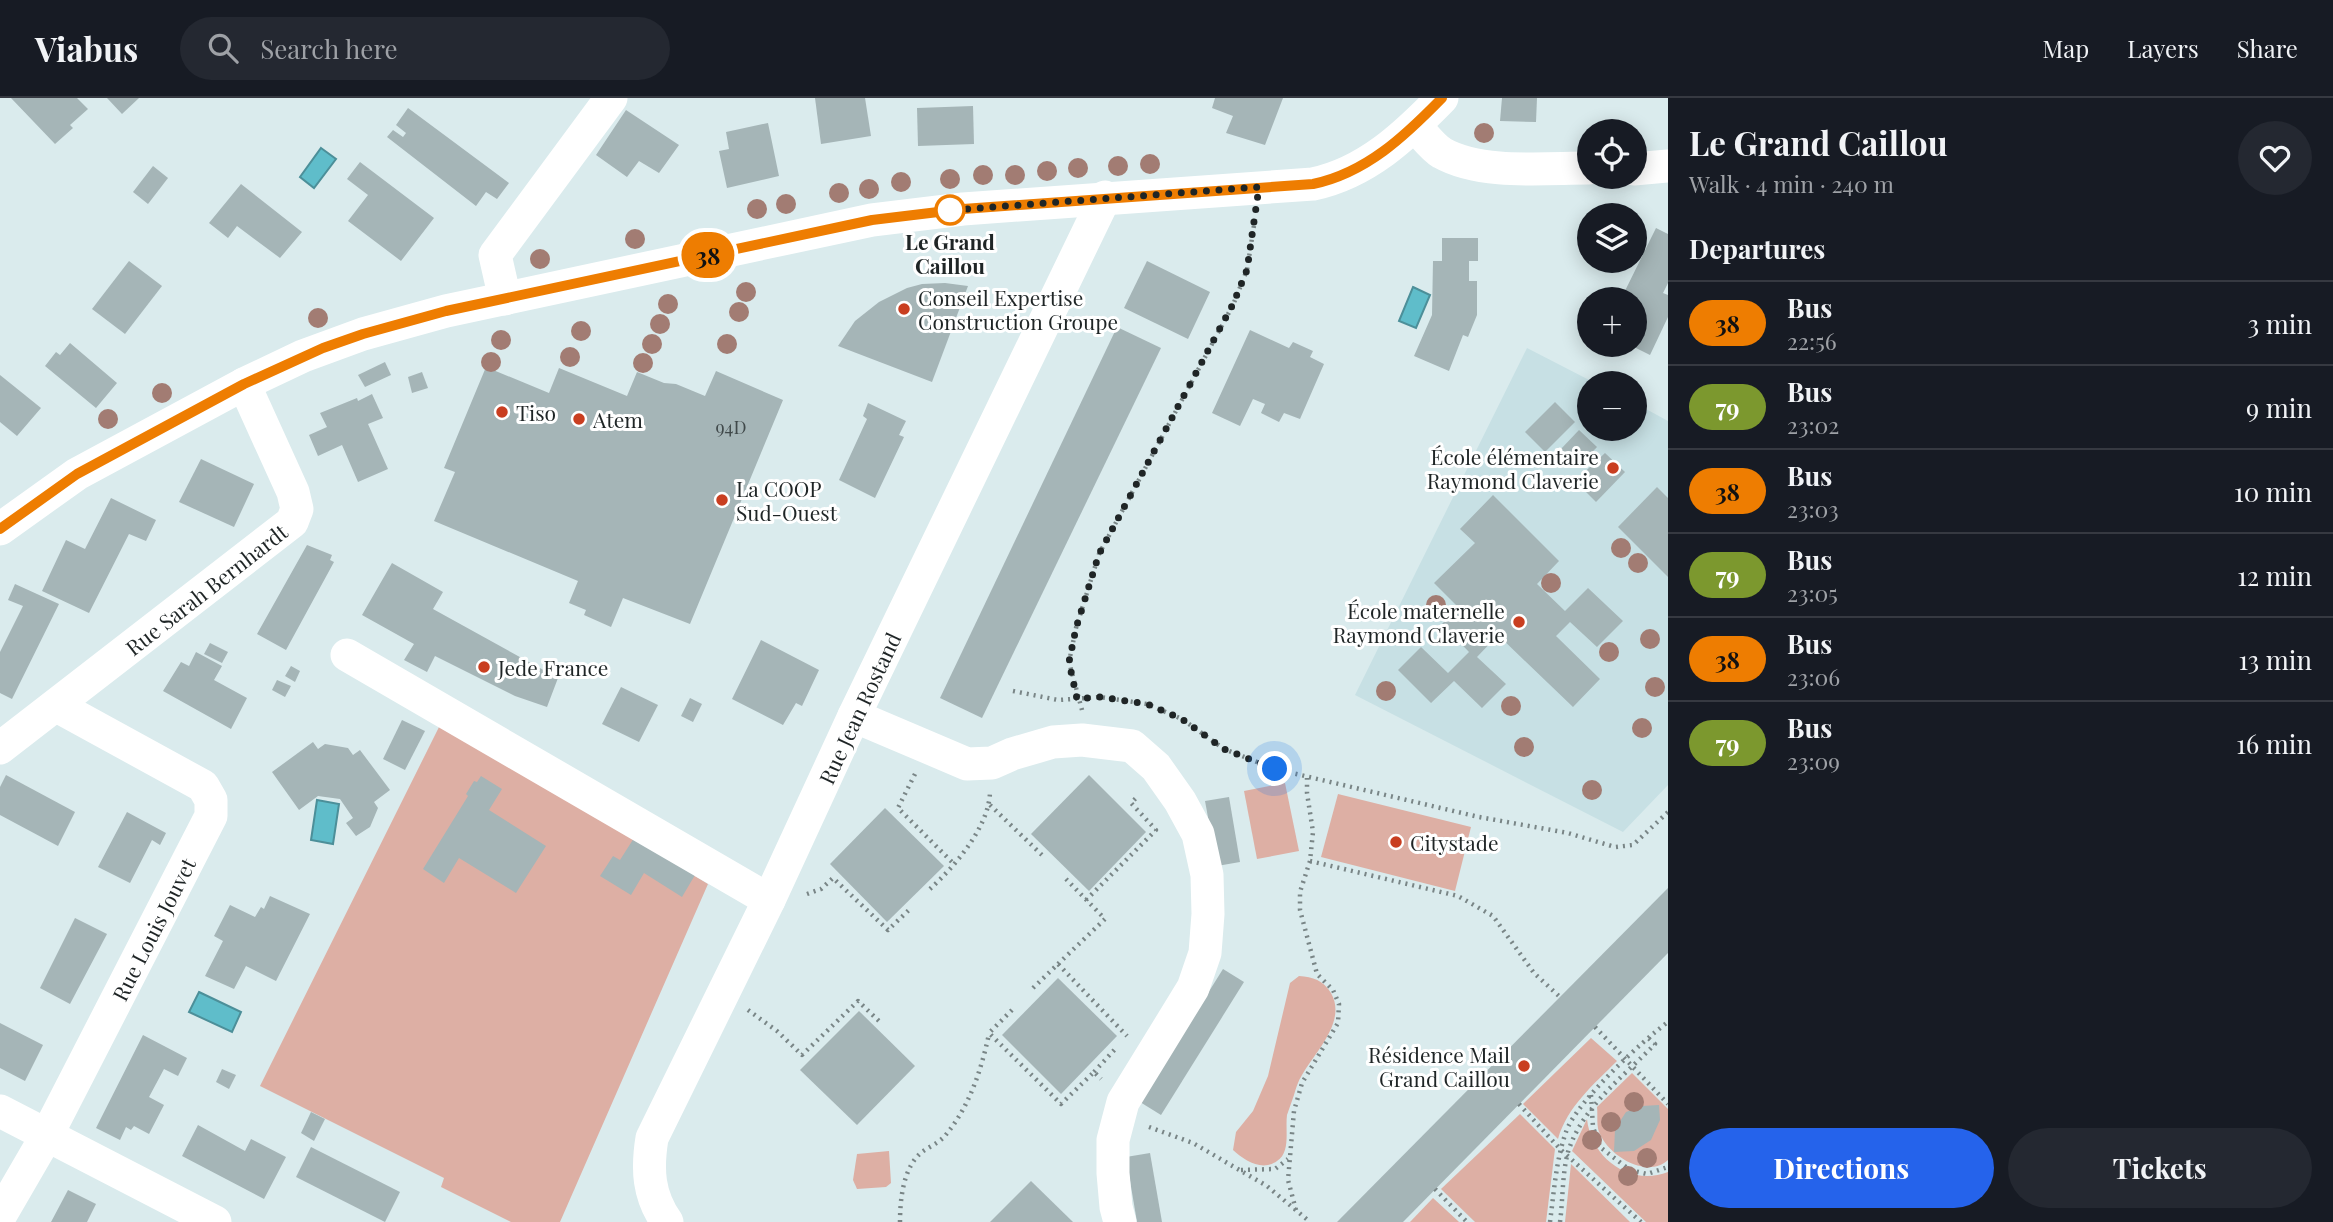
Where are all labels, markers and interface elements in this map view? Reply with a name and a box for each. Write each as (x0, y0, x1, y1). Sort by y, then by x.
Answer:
search box (180, 17, 670, 80)
text: Viabus (35, 26, 138, 70)
icon: search (204, 29, 242, 67)
text: Search here (260, 31, 398, 66)
text: Map (2043, 32, 2089, 64)
text: Layers (2127, 32, 2199, 64)
text: Share (2237, 32, 2298, 64)
map controls (1577, 119, 1647, 441)
button: locate (1577, 119, 1647, 189)
text: Le Grand Caillou (1689, 120, 1948, 164)
button: heart (2238, 121, 2312, 195)
text: Walk · 4 min · 240 m (1689, 168, 1894, 199)
marker: Le Grand Caillou (935, 195, 965, 225)
button: layers (1577, 203, 1647, 273)
place label: Le Grand Caillou (905, 227, 995, 279)
text: Departures (1689, 231, 1825, 266)
line badge: 38 (676, 232, 740, 278)
text: 38 (695, 239, 721, 271)
place label: Conseil Expertise Construction Groupe (918, 283, 1118, 335)
button: + (1577, 287, 1647, 357)
text: Bus (1787, 290, 1832, 325)
marker: Conseil Expertise Construction Groupe (896, 301, 912, 317)
text: 3 min (2248, 306, 2312, 341)
text: 38 (1715, 307, 1740, 339)
text: 22:56 (1787, 325, 1837, 356)
button: − (1577, 371, 1647, 441)
text: Bus (1787, 374, 1832, 409)
text: 9 min (2246, 390, 2312, 425)
text: 79 (1715, 391, 1740, 423)
place label: Tiso (516, 398, 556, 426)
marker: Tiso (494, 404, 510, 420)
place label: Atem (592, 405, 643, 433)
text: 23:02 (1787, 409, 1839, 440)
marker: Atem (571, 411, 587, 427)
house number: 94D (715, 415, 747, 439)
place label: École élémentaire Raymond Claverie (1427, 442, 1599, 494)
text: Bus (1787, 458, 1832, 493)
marker: École élémentaire Raymond Claverie (1605, 460, 1621, 476)
place label: La COOP Sud-Ouest (736, 474, 838, 526)
text: 10 min (2234, 474, 2312, 509)
text: 38 (1715, 475, 1740, 507)
marker: La COOP Sud-Ouest (714, 492, 730, 508)
text: 23:03 (1787, 493, 1839, 524)
street label: Rue Sarah Bernhardt (119, 517, 293, 661)
text: Bus (1787, 542, 1832, 577)
text: 12 min (2237, 558, 2312, 593)
text: 79 (1715, 559, 1740, 591)
text: 23:05 (1787, 577, 1838, 608)
place label: École maternelle Raymond Claverie (1333, 596, 1505, 648)
marker: École maternelle Raymond Claverie (1511, 614, 1527, 630)
text: Bus (1787, 626, 1832, 661)
street label: Rue Jean Rostand (812, 628, 906, 788)
text: 13 min (2238, 642, 2312, 677)
text: 38 (1715, 643, 1740, 675)
place label: Jede France (497, 653, 608, 681)
marker: Jede France (476, 659, 492, 675)
text: 23:06 (1787, 661, 1840, 692)
text: Bus (1787, 710, 1832, 745)
text: 16 min (2236, 726, 2312, 761)
text: 79 (1715, 727, 1740, 759)
text: 23:09 (1787, 745, 1840, 776)
your location (1257, 751, 1292, 786)
place label: Citystade (1410, 828, 1499, 856)
marker: Citystade (1388, 834, 1404, 850)
street label: Rue Louis Jouvet (105, 852, 201, 1005)
place label: Résidence Mail Grand Caillou (1368, 1040, 1510, 1092)
marker: Résidence Mail Grand Caillou (1516, 1058, 1532, 1074)
button: Directions (1689, 1128, 1994, 1208)
button: Tickets (2008, 1128, 2312, 1208)

